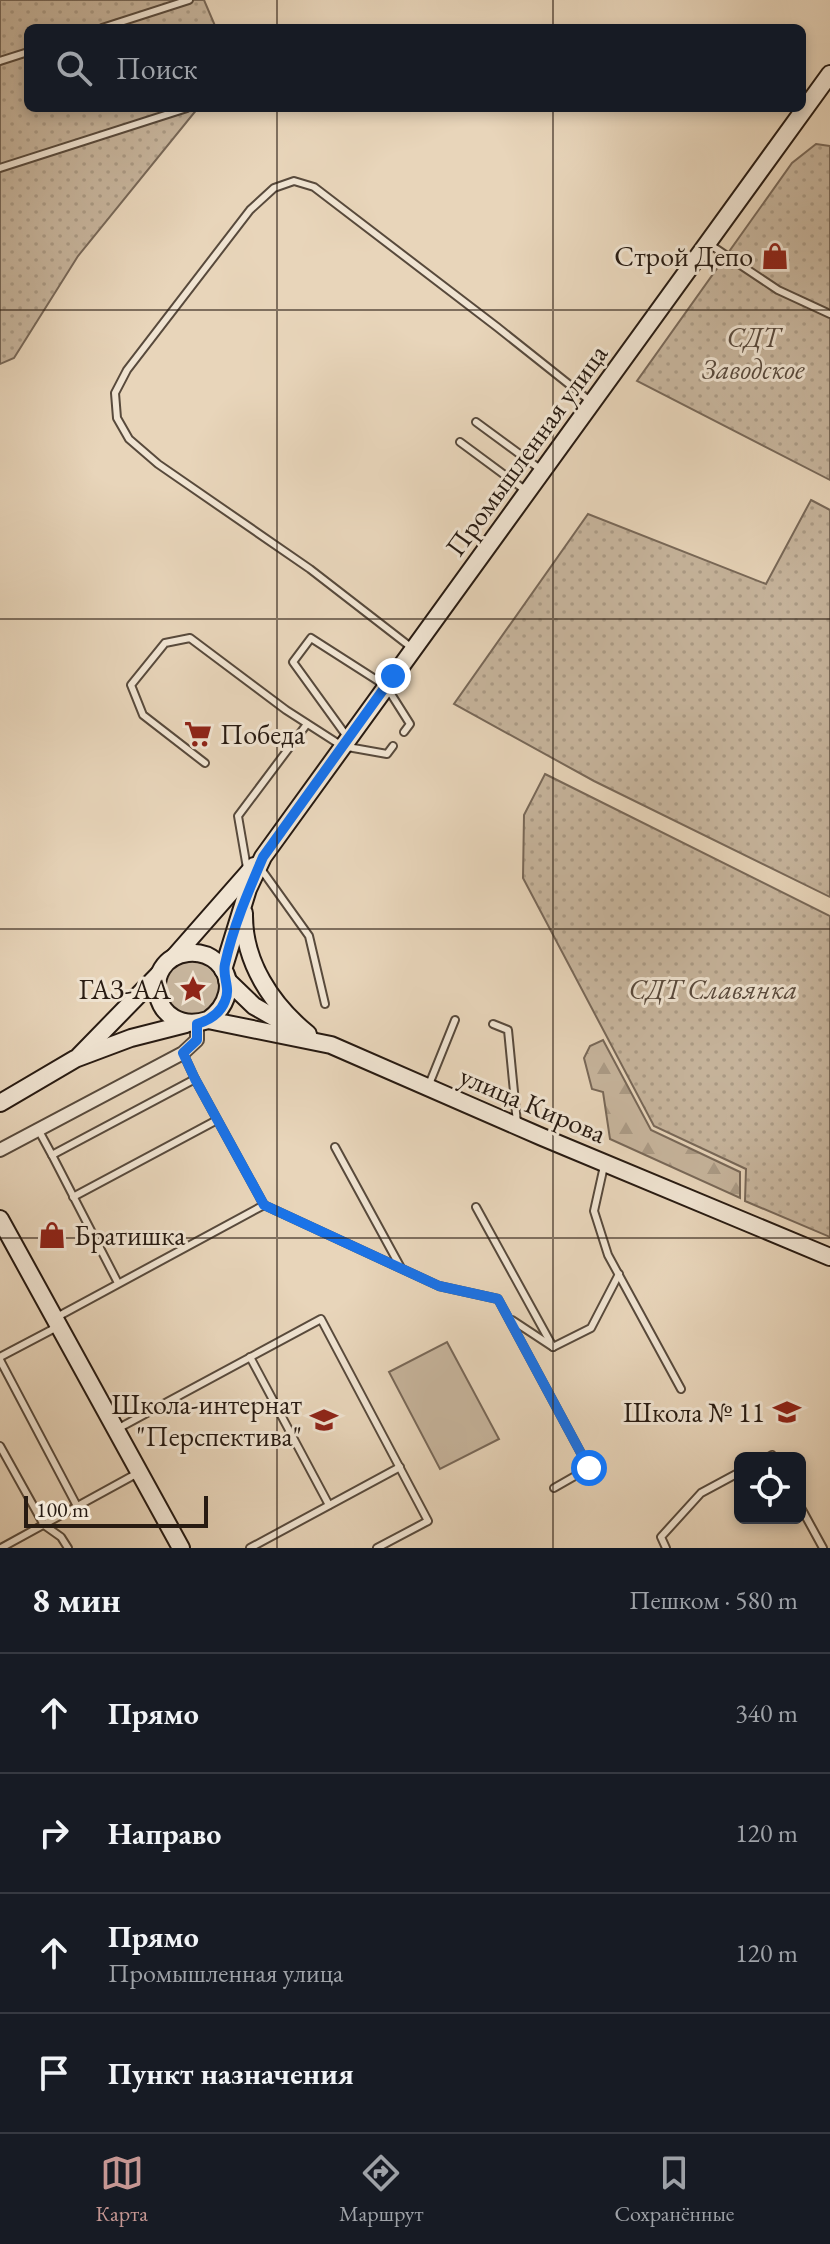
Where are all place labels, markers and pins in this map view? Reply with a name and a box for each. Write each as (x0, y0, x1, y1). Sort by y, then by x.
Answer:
place label: Строй Депо (614, 238, 753, 274)
shop icon: Строй Депо (760, 241, 790, 271)
place label: Победа (220, 716, 306, 752)
supermarket icon: Победа (183, 719, 213, 749)
place label: ГАЗ-АА (79, 971, 172, 1007)
place icon: ГАЗ-АА (178, 974, 208, 1004)
place label: Братишка (74, 1217, 186, 1253)
shop icon: Братишка (37, 1220, 67, 1250)
place label: Школа-интернат "Перспектива" (111, 1386, 303, 1454)
place label: Школа № 11 (623, 1394, 765, 1430)
school or university icon: Школа № 11 (772, 1397, 802, 1427)
school or university icon: Школа-интернат "Перспектива" (309, 1405, 339, 1435)

